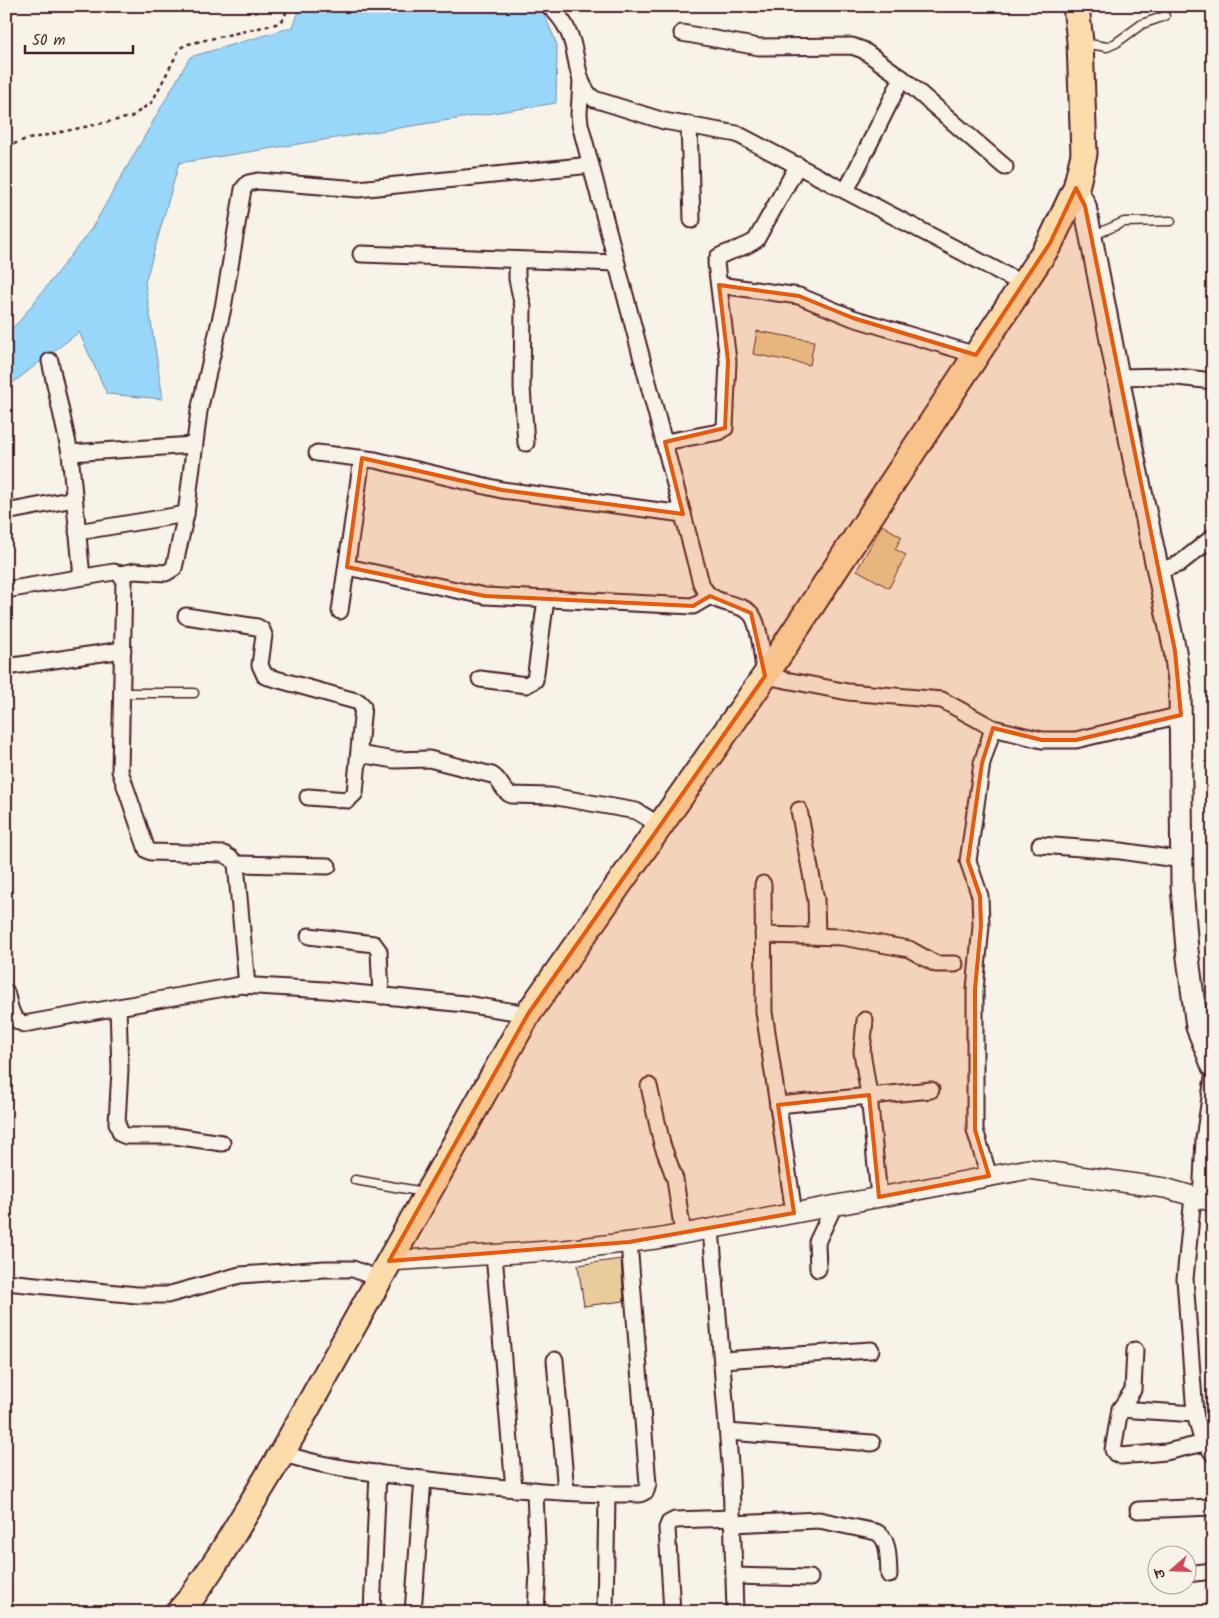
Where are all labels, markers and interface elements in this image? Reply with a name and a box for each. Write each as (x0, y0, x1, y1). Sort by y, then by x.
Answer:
scale bar (25, 22, 132, 54)
text: 50 m (32, 29, 66, 53)
north arrow (1146, 1546, 1196, 1596)
text: उ (1148, 1563, 1173, 1582)

